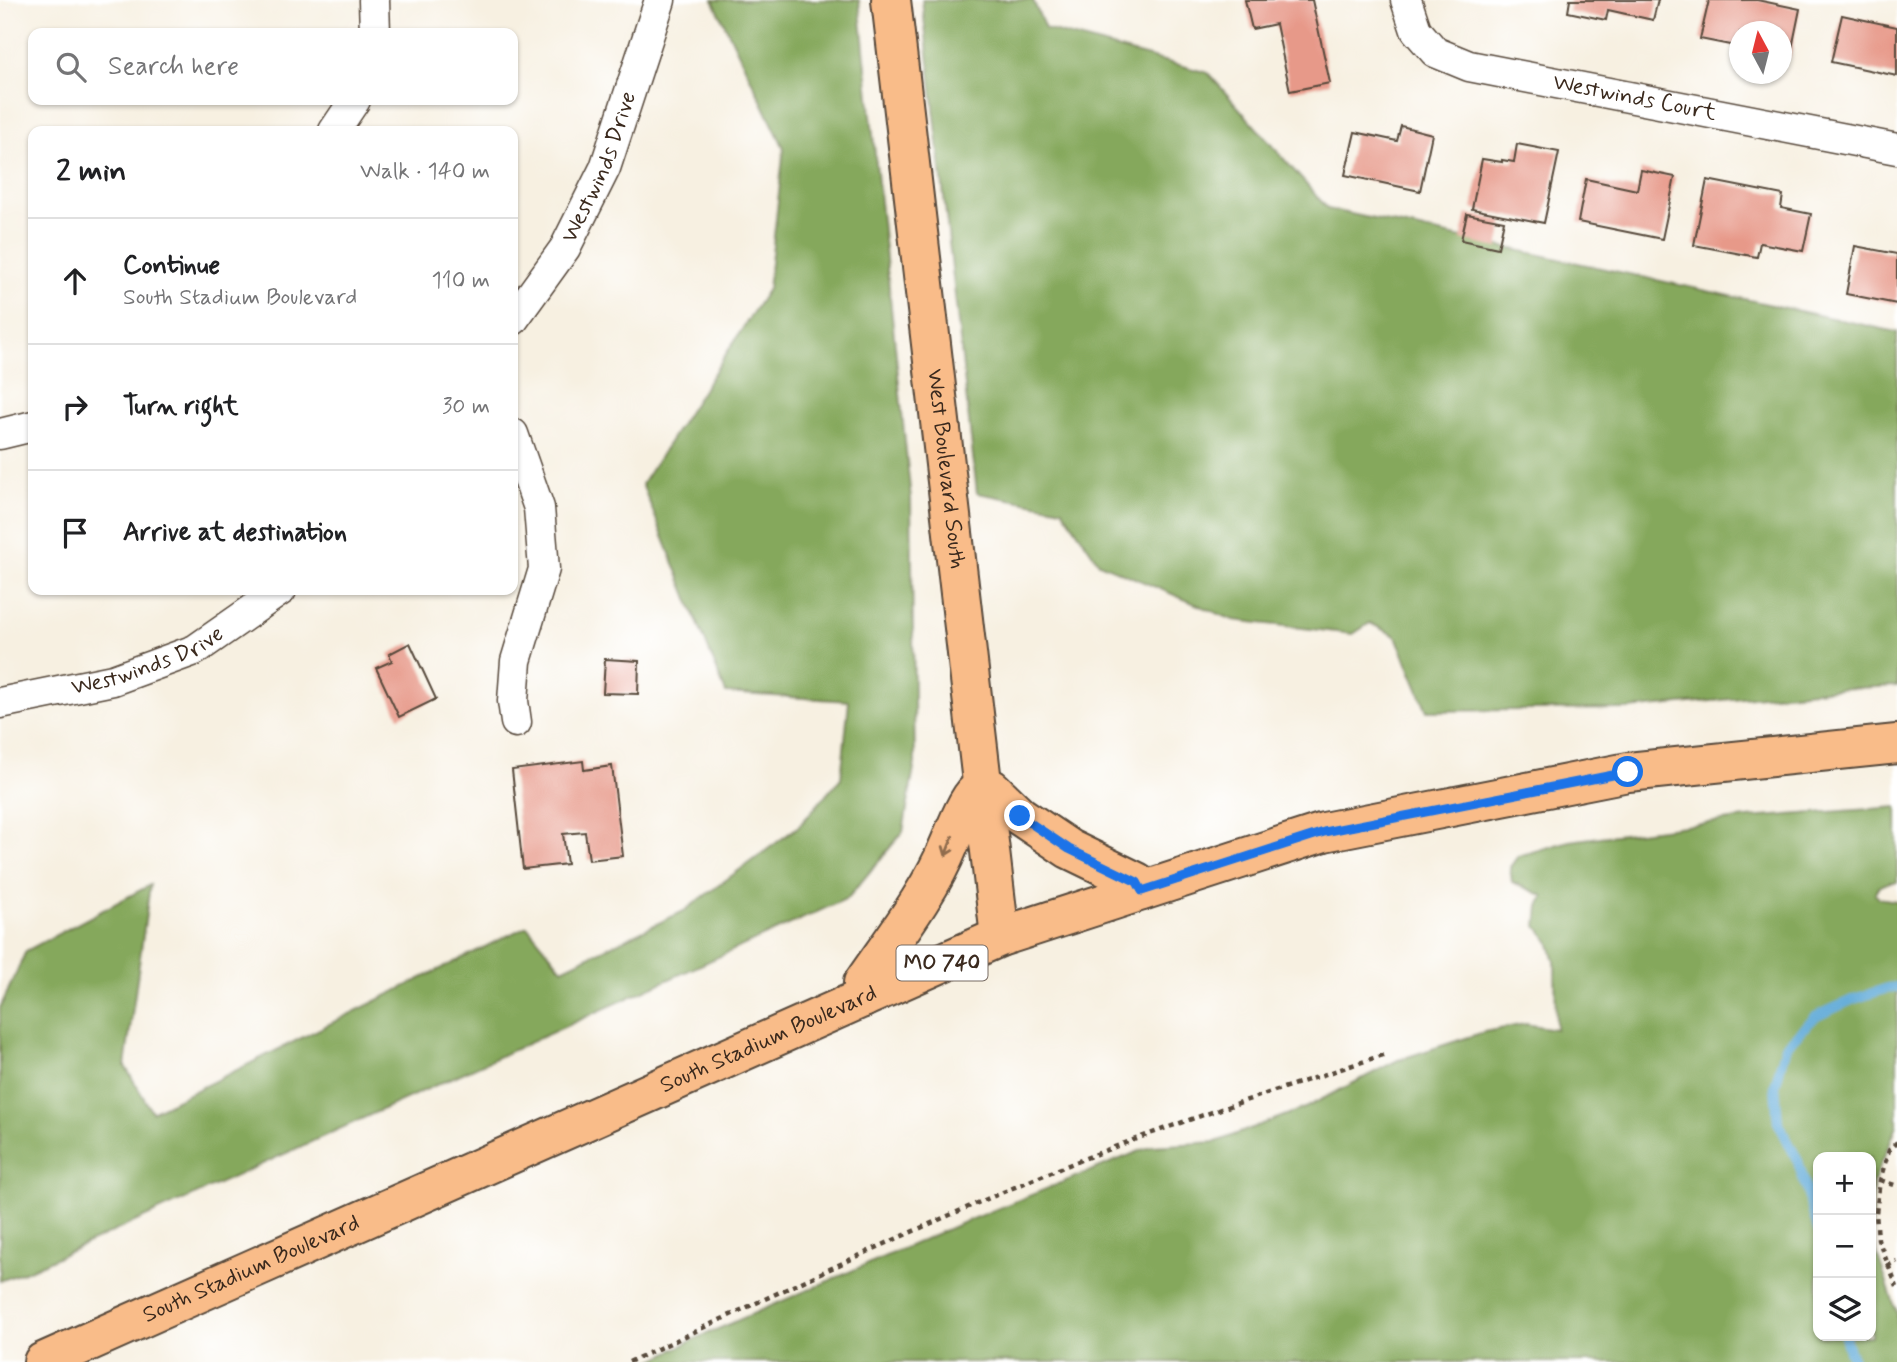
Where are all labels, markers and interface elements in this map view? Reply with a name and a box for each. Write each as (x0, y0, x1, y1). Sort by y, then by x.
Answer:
north arrow (1729, 21, 1792, 84)
search box (28, 28, 518, 105)
icon: search (52, 48, 90, 86)
text: Search here (108, 50, 239, 84)
street label: Westwinds Court (1550, 68, 1719, 129)
street label: Westwinds Drive (555, 88, 644, 248)
text: 2 min (56, 152, 126, 191)
text: Walk · 140 m (360, 157, 490, 187)
text: Continue (123, 249, 220, 283)
icon: ahead (56, 262, 94, 300)
text: 110 m (431, 266, 490, 296)
text: South Stadium Boulevard (123, 283, 357, 313)
street label: West Boulevard South (919, 367, 972, 570)
icon: right (56, 388, 94, 426)
text: Turn right (123, 390, 239, 424)
text: 30 m (442, 392, 490, 422)
icon: arrive (56, 514, 94, 552)
text: Arrive at destination (123, 516, 347, 550)
street label: Westwinds Drive (69, 619, 230, 703)
route start (1612, 756, 1643, 787)
route end (1004, 800, 1035, 831)
one-way arrow (942, 834, 954, 856)
road number: MO 740 (897, 946, 988, 981)
street label: South Stadium Boulevard (655, 978, 882, 1101)
map controls (1813, 1152, 1876, 1341)
button: + (1813, 1152, 1876, 1215)
street label: South Stadium Boulevard (138, 1208, 365, 1331)
button: − (1813, 1215, 1876, 1278)
button: layers (1813, 1278, 1876, 1341)

